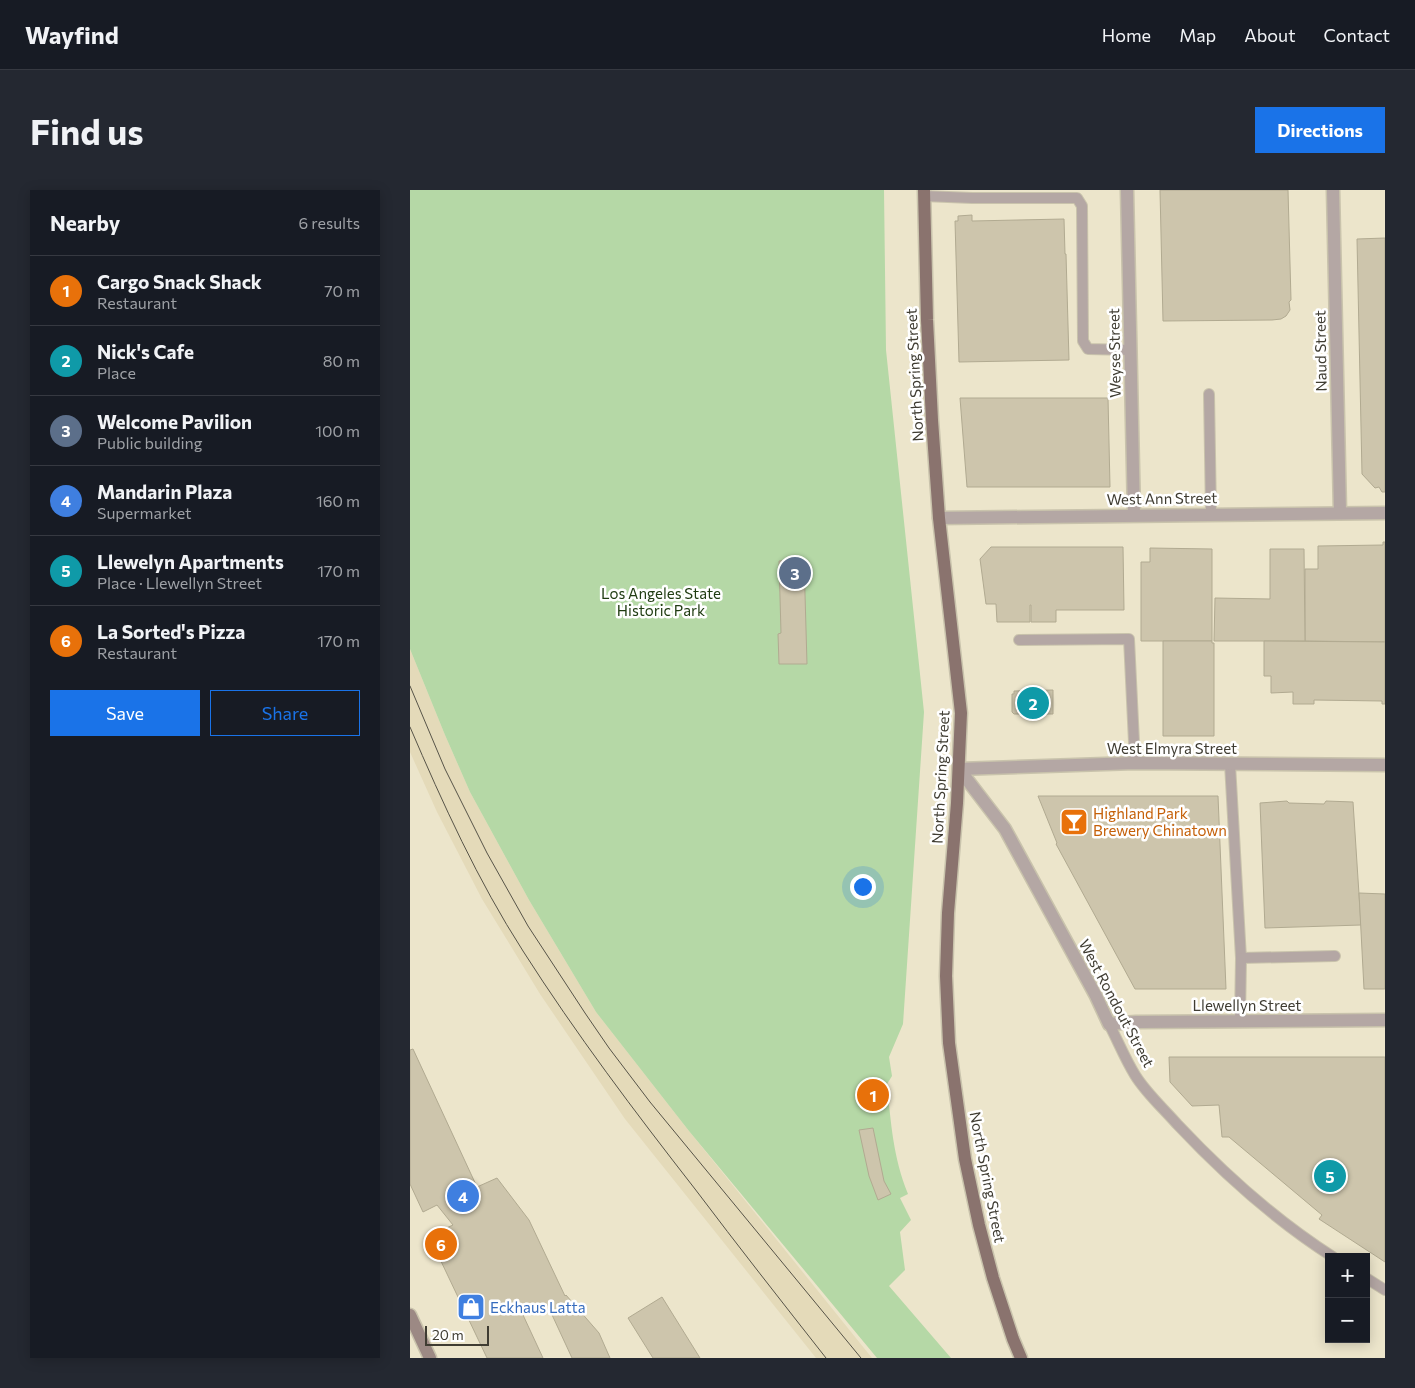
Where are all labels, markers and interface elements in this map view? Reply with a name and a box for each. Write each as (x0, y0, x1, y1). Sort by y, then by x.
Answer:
text: Wayfind (25, 20, 119, 49)
text: Home (1102, 24, 1151, 46)
text: Map (1179, 24, 1216, 46)
text: About (1244, 24, 1296, 46)
text: Contact (1324, 24, 1390, 46)
button: Directions (1255, 107, 1385, 153)
text: Find us (30, 109, 144, 152)
text: Nearby (50, 210, 120, 235)
text: 6 results (299, 213, 360, 232)
text: Cargo Snack Shack (97, 270, 262, 293)
text: 1 (62, 281, 70, 300)
text: 70 m (324, 281, 360, 300)
text: Restaurant (97, 293, 177, 312)
street label: North Spring Street (902, 308, 926, 442)
street label: Weyse Street (1104, 308, 1124, 398)
street label: Naud Street (1310, 310, 1330, 392)
text: Nick's Cafe (97, 340, 194, 363)
text: 2 (61, 351, 71, 370)
text: 80 m (323, 351, 360, 370)
text: Place (97, 363, 136, 382)
text: Welcome Pavilion (97, 410, 252, 433)
text: 3 (61, 421, 71, 440)
text: 100 m (315, 421, 360, 440)
text: Public building (97, 433, 202, 452)
text: Mandarin Plaza (97, 480, 232, 503)
street label: West Ann Street (1106, 488, 1218, 508)
text: 4 (61, 491, 71, 510)
text: 160 m (316, 491, 360, 510)
text: Supermarket (97, 503, 192, 522)
text: Llewelyn Apartments (97, 550, 284, 573)
pin: 3 (779, 554, 811, 592)
text: 5 (61, 561, 71, 580)
text: 170 m (317, 561, 360, 580)
text: Place · Llewellyn Street (97, 573, 262, 592)
park label: Los Angeles State Historic Park (601, 584, 721, 619)
text: La Sorted's Pizza (97, 620, 245, 643)
text: 6 (61, 631, 71, 650)
text: 170 m (317, 631, 360, 650)
text: Restaurant (97, 643, 177, 662)
pin: 2 (1017, 684, 1049, 722)
button: Save (50, 690, 200, 736)
button: Share (210, 690, 360, 736)
street label: North Spring Street (928, 710, 952, 844)
street label: West Elmyra Street (1107, 739, 1237, 757)
place label: Highland Park Brewery Chinatown (1093, 804, 1227, 839)
bar icon: Highland Park Brewery Chinatown (1059, 807, 1089, 837)
your location (850, 874, 876, 900)
street label: West Rondout Street (1076, 936, 1158, 1070)
street label: Llewellyn Street (1192, 996, 1302, 1014)
pin: 1 (857, 1076, 889, 1114)
street label: North Spring Street (966, 1110, 1010, 1244)
pin: 5 (1314, 1157, 1346, 1195)
pin: 4 (447, 1177, 479, 1215)
pin: 6 (425, 1225, 457, 1263)
map controls (1325, 1253, 1370, 1343)
button: + (1325, 1253, 1370, 1298)
shop icon: Eckhaus Latta (456, 1292, 486, 1322)
place label: Eckhaus Latta (490, 1298, 586, 1316)
button: − (1325, 1298, 1370, 1343)
scale bar (425, 1323, 489, 1346)
text: 20 m (432, 1326, 464, 1343)

